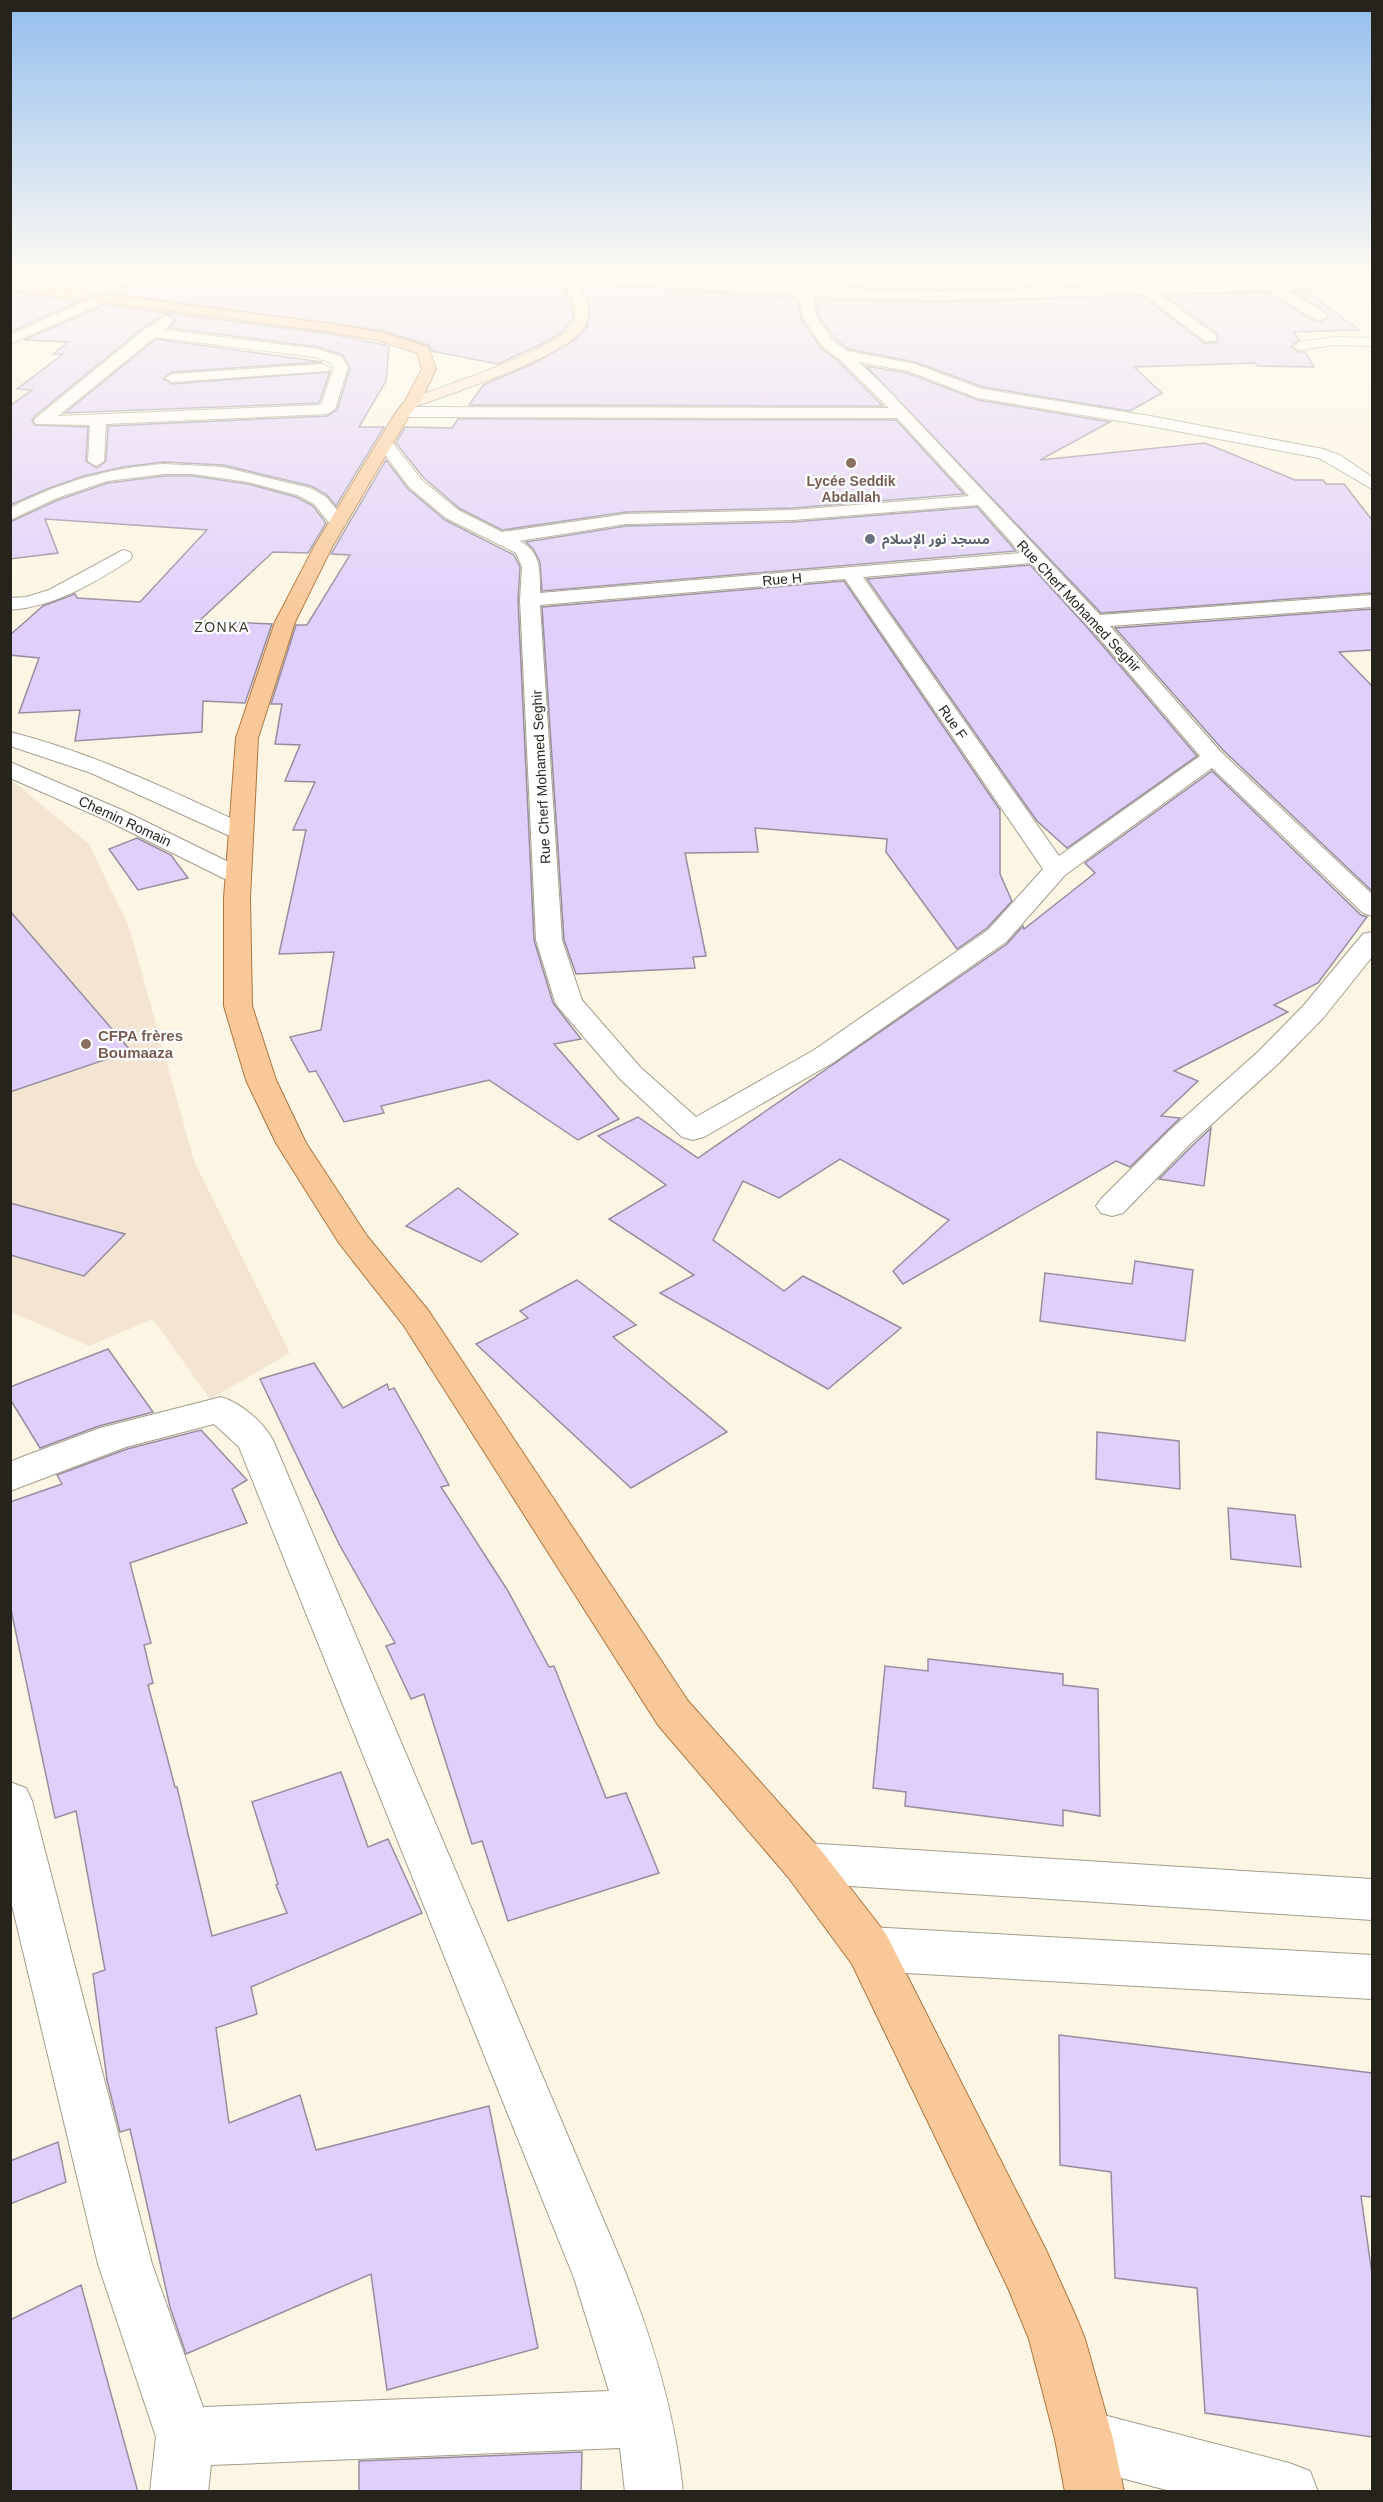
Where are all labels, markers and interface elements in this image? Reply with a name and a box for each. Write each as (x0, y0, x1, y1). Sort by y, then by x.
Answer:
marker: Lycée Seddik Abdallah (844, 456, 858, 470)
place label: Lycée Seddik Abdallah (807, 473, 896, 505)
place label: مسجد نور الإسلام (882, 531, 990, 550)
marker: مسجد نور الإسلام (863, 532, 877, 546)
street label: Rue Cherf Mohamed Seghir (1014, 537, 1145, 675)
street label: Rue H (762, 569, 802, 589)
district label: ZONKA (194, 619, 250, 635)
street label: Rue Cherf Mohamed Seghir (528, 689, 554, 864)
street label: Rue F (936, 702, 970, 742)
street label: Chemin Romain (76, 793, 174, 849)
place label: CFPA frères Boumaaza (98, 1027, 183, 1061)
marker: CFPA frères Boumaaza (79, 1037, 93, 1051)

